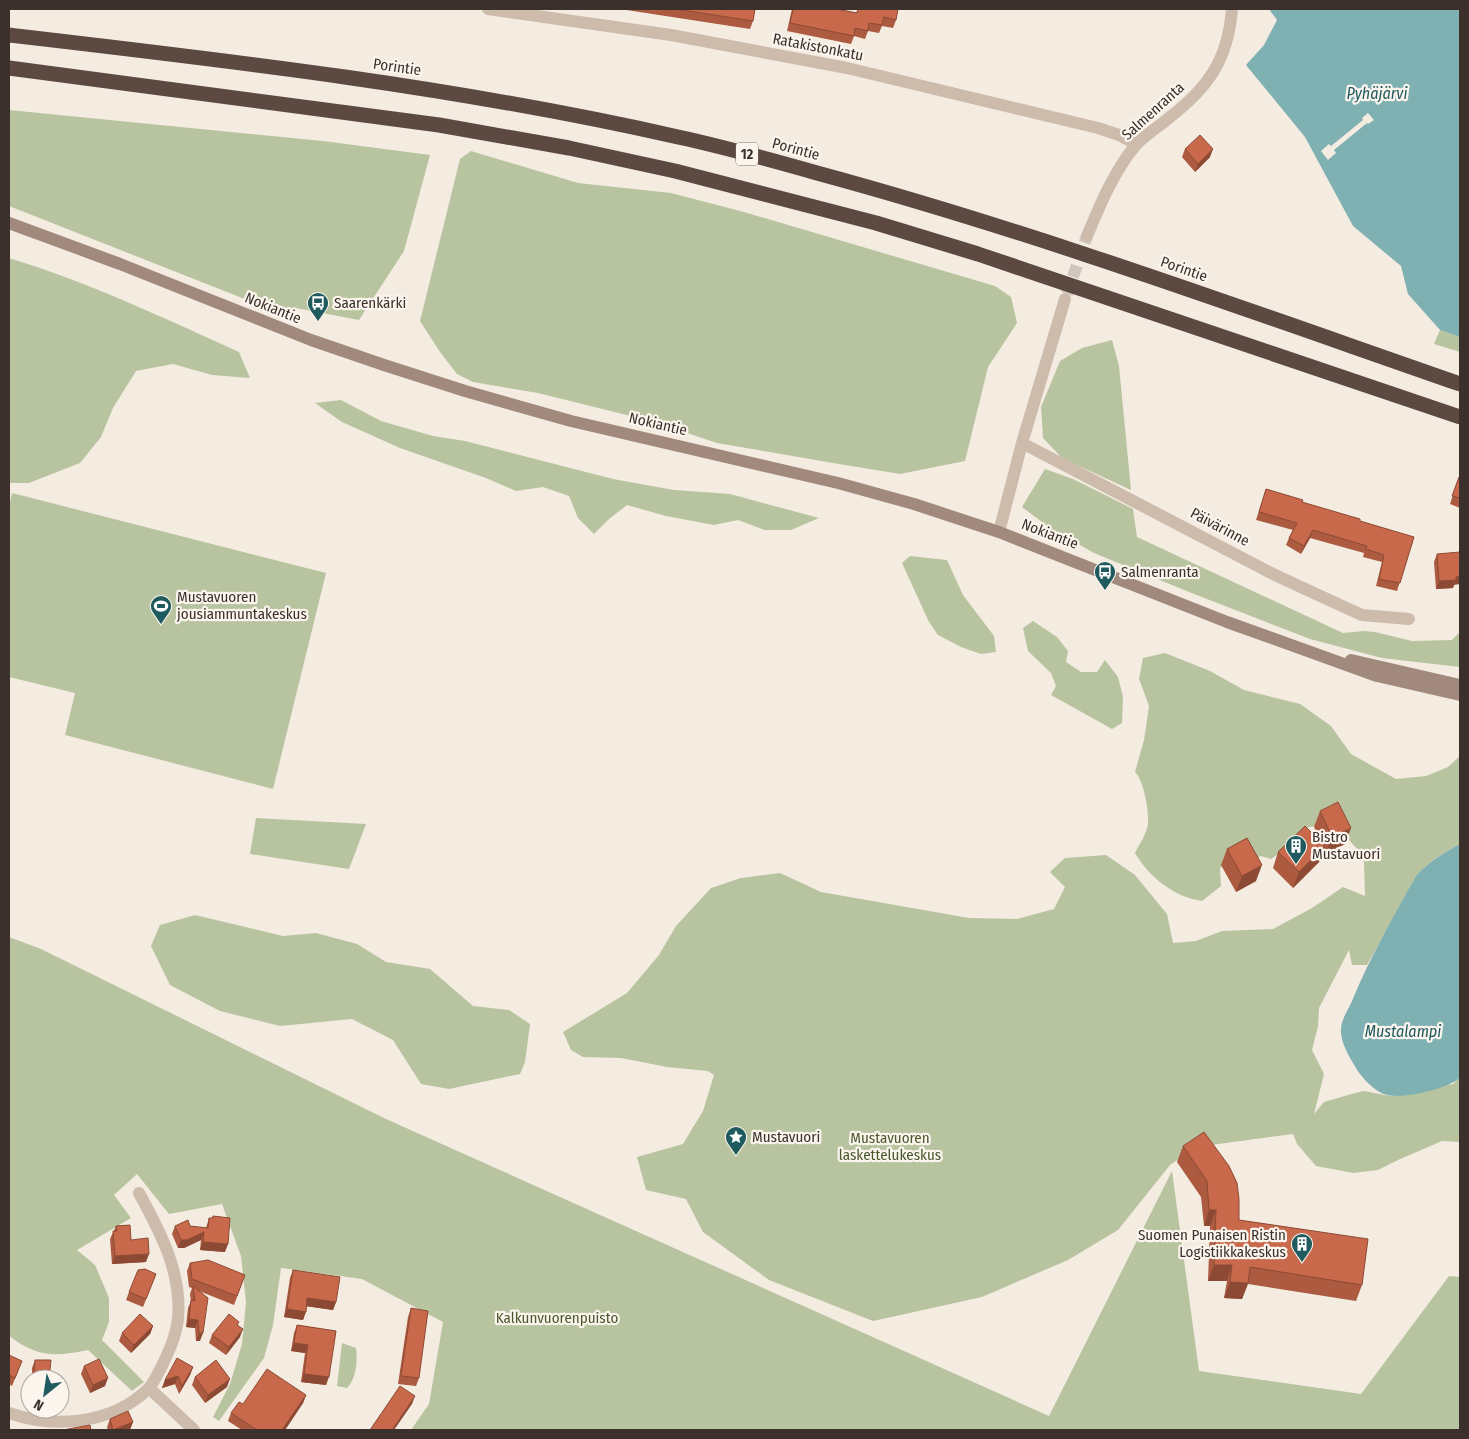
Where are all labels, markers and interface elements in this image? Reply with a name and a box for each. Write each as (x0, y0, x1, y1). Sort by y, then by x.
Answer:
street label: Ratakistonkatu (771, 29, 865, 65)
street label: Porintie (372, 55, 422, 79)
street label: Salmenranta (1118, 78, 1188, 144)
water label: Pyhäjärvi (1347, 84, 1407, 103)
street label: Porintie (770, 134, 822, 164)
road number: 12 (736, 142, 758, 166)
street label: Porintie (1158, 253, 1210, 285)
street label: Nokiantie (242, 289, 304, 327)
bus stop icon: Saarenkärki (306, 291, 330, 322)
place label: Saarenkärki (334, 294, 406, 312)
street label: Nokiantie (627, 409, 689, 439)
street label: Päivärinne (1187, 504, 1253, 550)
street label: Nokiantie (1019, 515, 1081, 553)
bus stop icon: Salmenranta (1093, 560, 1117, 591)
place label: Salmenranta (1121, 563, 1199, 581)
place label: Mustavuoren jousiammuntakeskus (176, 588, 307, 623)
sports icon: Mustavuoren jousiammuntakeskus (149, 594, 173, 625)
place label: Bistro Mustavuori (1312, 828, 1380, 863)
building icon: Bistro Mustavuori (1284, 834, 1308, 865)
water label: Mustalampi (1365, 1022, 1441, 1041)
place icon: Mustavuori (724, 1125, 748, 1156)
place label: Mustavuori (752, 1128, 820, 1146)
park label: Mustavuoren laskettelukeskus (839, 1129, 941, 1164)
place label: Suomen Punaisen Ristin Logistiikkakeskus (1138, 1226, 1286, 1261)
building icon: Suomen Punaisen Ristin Logistiikkakeskus (1290, 1232, 1314, 1263)
park label: Kalkunvuorenpuisto (496, 1309, 618, 1327)
north arrow (20, 1369, 70, 1419)
text: N (31, 1395, 47, 1414)

